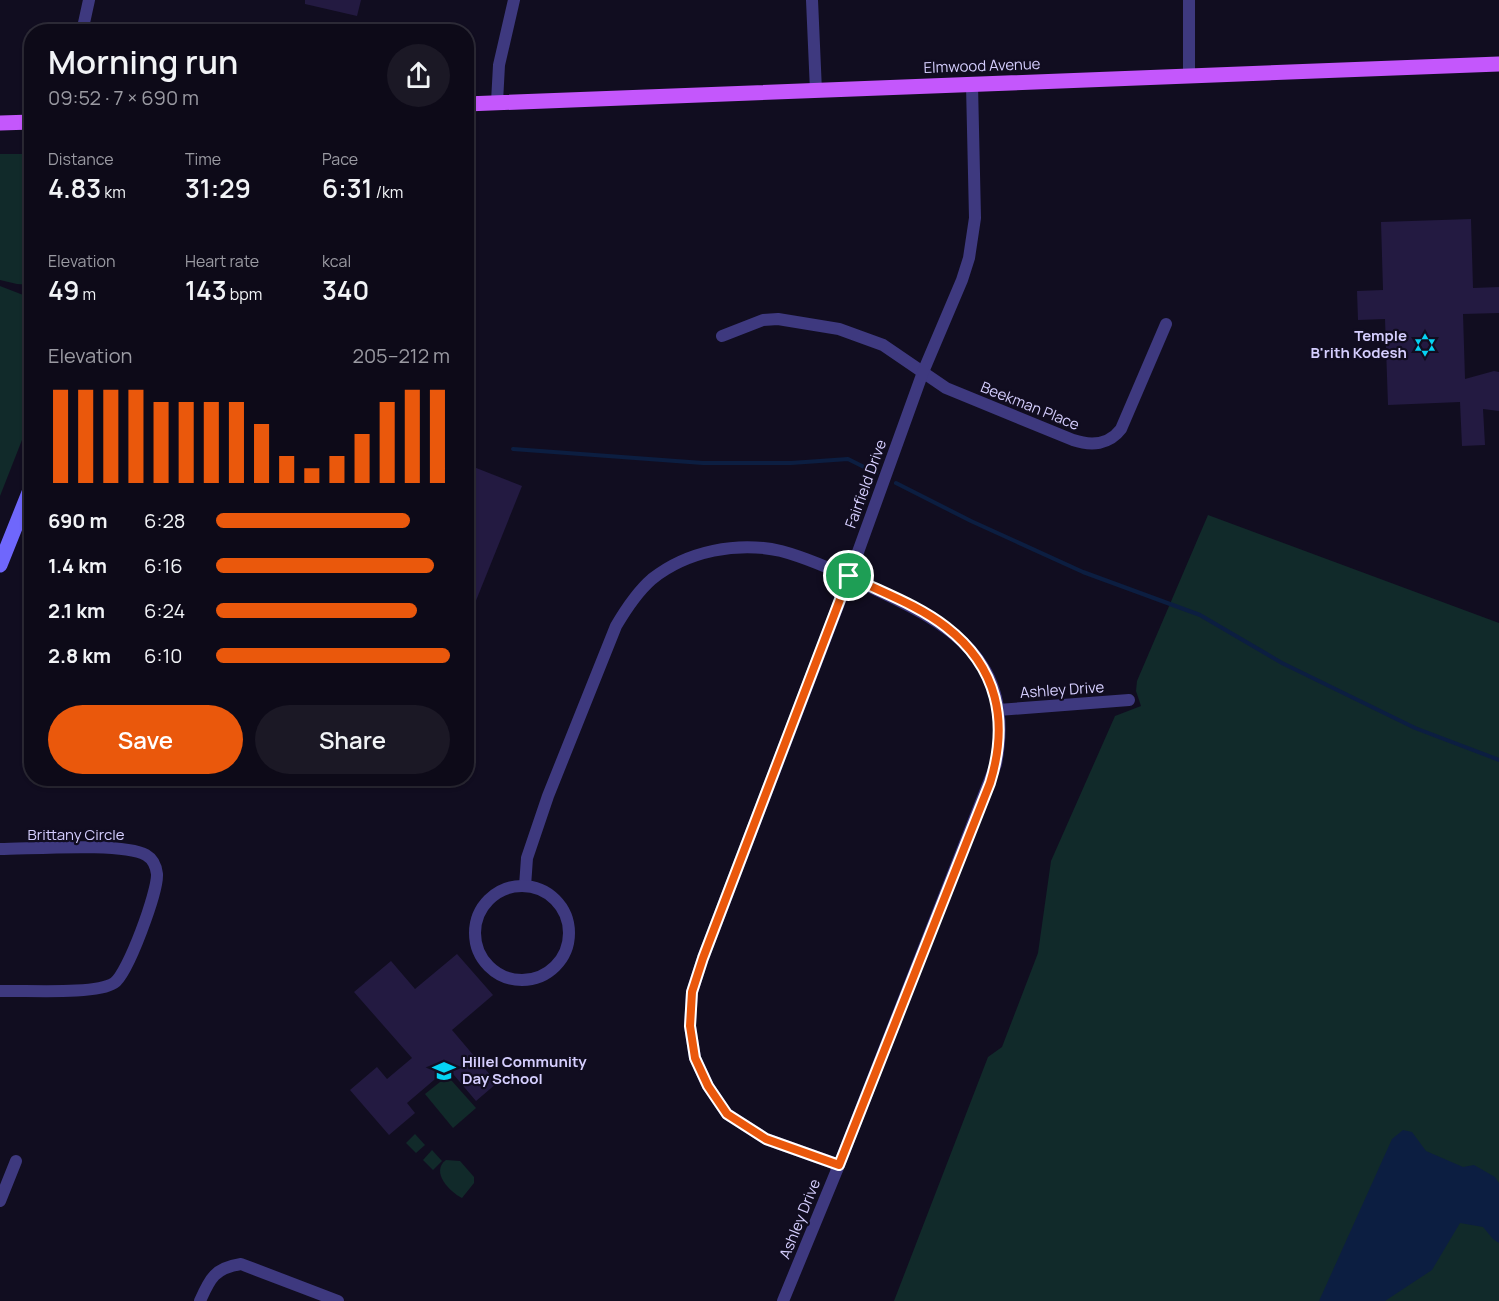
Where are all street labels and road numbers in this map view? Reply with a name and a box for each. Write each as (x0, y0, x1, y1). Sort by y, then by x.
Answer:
street label: Elmwood Avenue (923, 53, 1041, 78)
street label: Beekman Place (978, 376, 1083, 435)
street label: Fairfield Drive (840, 436, 891, 531)
street label: Ashley Drive (1019, 676, 1105, 703)
street label: Brittany Circle (28, 824, 125, 845)
street label: Ashley Drive (774, 1176, 825, 1262)

